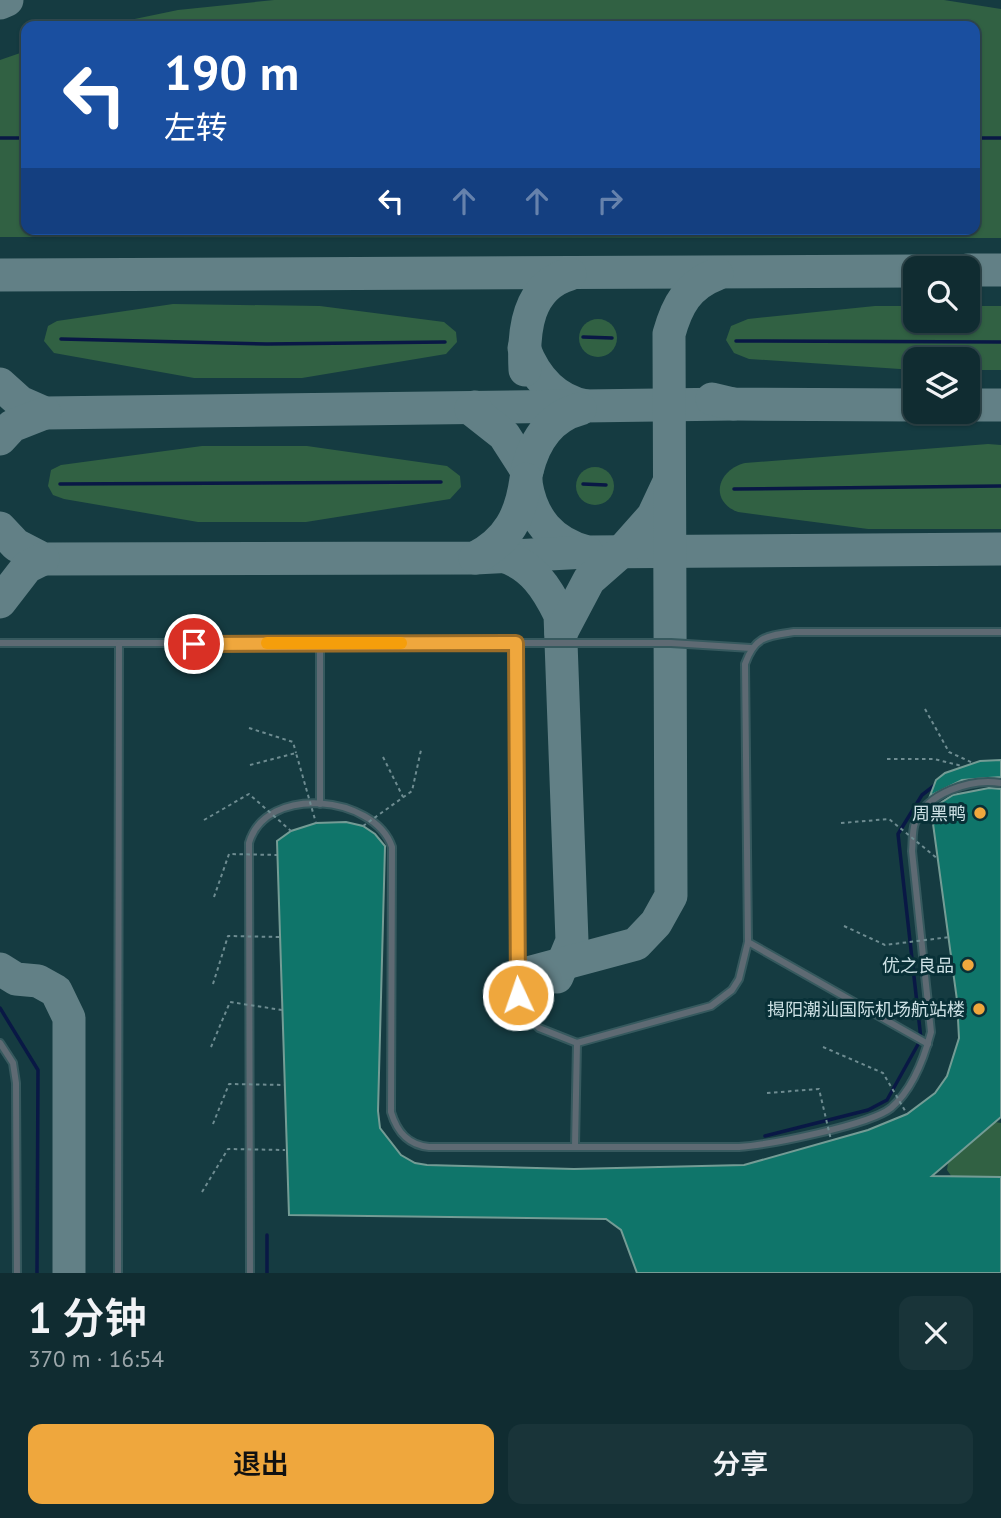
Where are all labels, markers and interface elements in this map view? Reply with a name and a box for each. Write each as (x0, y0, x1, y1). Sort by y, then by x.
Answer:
text: 190 m (164, 40, 299, 104)
icon: left (49, 49, 140, 140)
text: 左转 (164, 106, 228, 148)
icon: left (372, 182, 410, 220)
icon: ahead (445, 182, 483, 220)
icon: ahead (518, 182, 556, 220)
icon: right (591, 182, 629, 220)
map controls (903, 256, 980, 424)
button: search (903, 256, 980, 333)
button: layers (903, 347, 980, 424)
pin (164, 614, 224, 674)
icon: arrive (175, 625, 213, 663)
place label: 周黑鸭 (912, 802, 966, 825)
marker: 周黑鸭 (972, 805, 988, 821)
place label: 优之良品 (882, 954, 954, 977)
marker: 优之良品 (960, 957, 976, 973)
position arrow (481, 958, 555, 1032)
place label: 揭阳潮汕国际机场航站楼 (767, 998, 965, 1021)
marker: 揭阳潮汕国际机场航站楼 (971, 1001, 987, 1017)
text: 1 分钟 (28, 1290, 146, 1345)
button: close (899, 1296, 973, 1370)
text: 370 m · 16:54 (28, 1344, 164, 1373)
button: 退出 (28, 1424, 494, 1504)
button: 分享 (508, 1424, 973, 1504)

